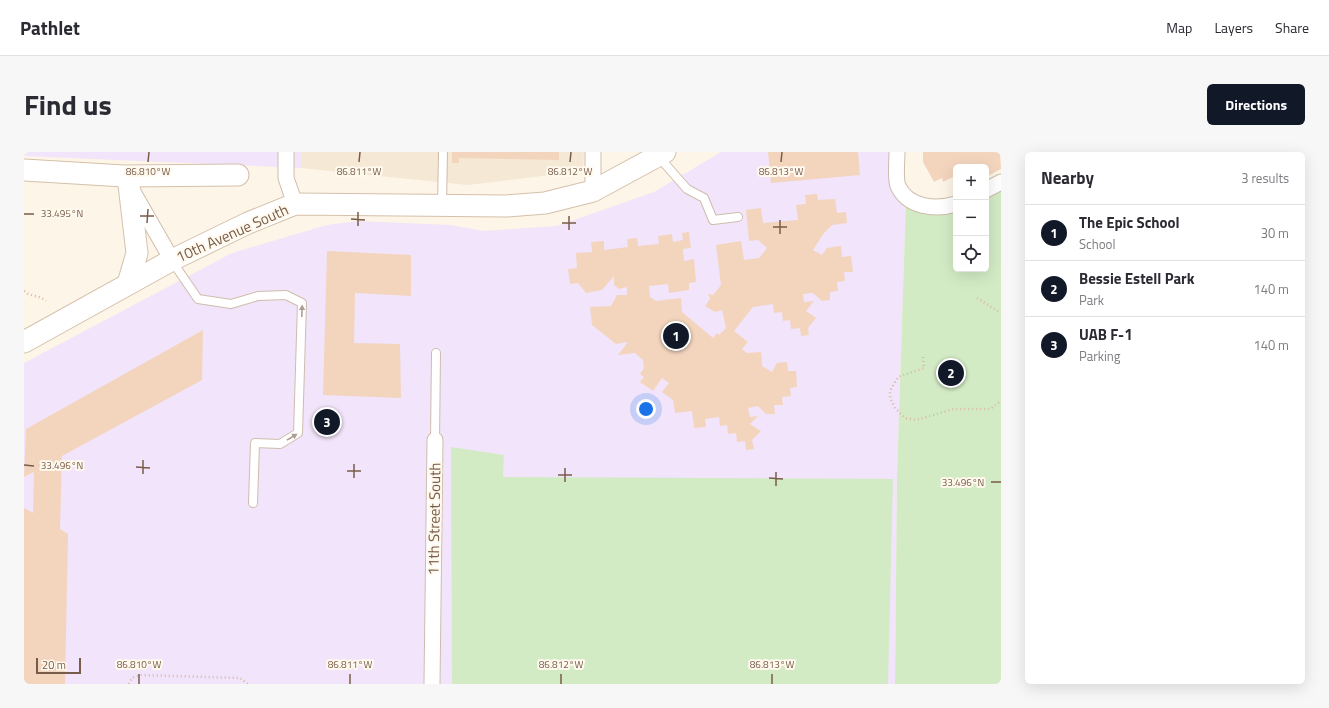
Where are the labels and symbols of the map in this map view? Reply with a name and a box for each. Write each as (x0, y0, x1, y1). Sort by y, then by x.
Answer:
text: 86.810°W (126, 164, 170, 179)
text: 86.811°W (337, 164, 381, 179)
text: 86.812°W (548, 164, 592, 179)
text: 86.813°W (759, 164, 803, 179)
street label: 10th Avenue South (172, 198, 292, 268)
text: 33.495°N (41, 206, 83, 221)
one-way arrow (299, 304, 305, 317)
pin: 1 (663, 321, 689, 351)
pin: 2 (938, 358, 964, 388)
your location (636, 399, 656, 419)
pin: 3 (314, 407, 340, 437)
one-way arrow (287, 433, 297, 441)
text: 33.496°N (41, 458, 83, 473)
street label: 11th Street South (422, 462, 446, 576)
text: 33.496°N (942, 475, 984, 490)
scale bar (36, 656, 81, 675)
text: 86.810°W (117, 657, 161, 672)
text: 86.811°W (328, 657, 372, 672)
text: 86.812°W (539, 657, 583, 672)
text: 86.813°W (750, 657, 794, 672)

